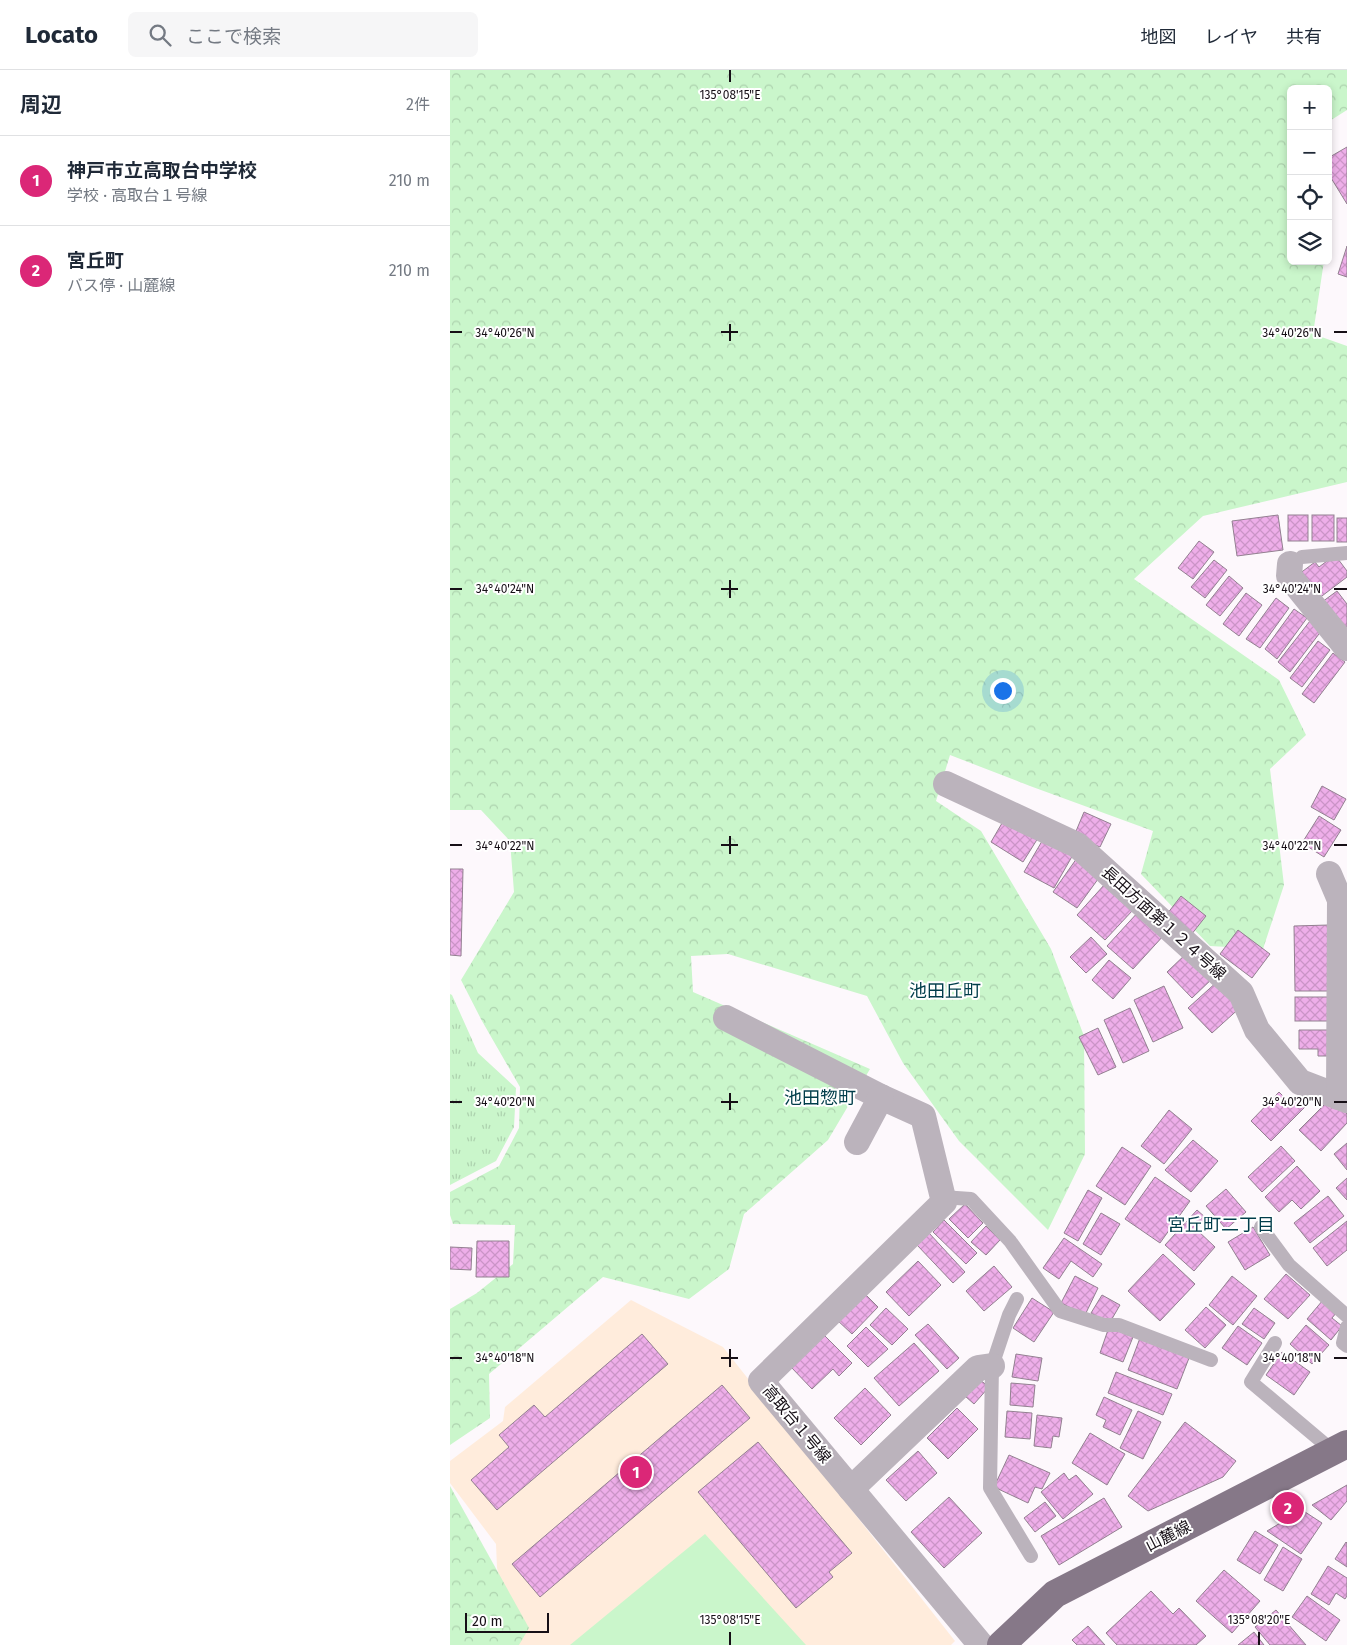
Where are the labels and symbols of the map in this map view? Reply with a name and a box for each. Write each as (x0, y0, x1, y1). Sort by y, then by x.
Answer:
text: 135°08'15"E (699, 88, 761, 102)
text: 34°40'26"N (475, 326, 535, 340)
text: 34°40'26"N (1262, 326, 1322, 340)
text: 34°40'24"N (476, 582, 534, 596)
text: 34°40'24"N (1263, 582, 1321, 596)
your location (990, 678, 1016, 704)
text: 34°40'22"N (475, 839, 535, 853)
text: 34°40'22"N (1262, 839, 1322, 853)
street label: 長田方面第１２４号線 (1098, 862, 1230, 984)
district label: 池田丘町 (909, 980, 981, 1002)
district label: 池田惣町 (784, 1087, 856, 1109)
text: 34°40'20"N (475, 1095, 535, 1109)
text: 34°40'20"N (1262, 1095, 1322, 1109)
district label: 宮丘町二丁目 (1167, 1214, 1275, 1236)
text: 34°40'18"N (476, 1351, 534, 1365)
text: 34°40'18"N (1263, 1351, 1321, 1365)
street label: 高取台１号線 (759, 1381, 835, 1467)
pin: 1 (620, 1453, 652, 1491)
pin: 2 (1272, 1489, 1304, 1527)
street label: 山麓線 (1142, 1517, 1194, 1555)
scale bar (465, 1610, 549, 1633)
text: 135°08'15"E (699, 1613, 761, 1627)
text: 135°08'20"E (1228, 1613, 1290, 1627)

